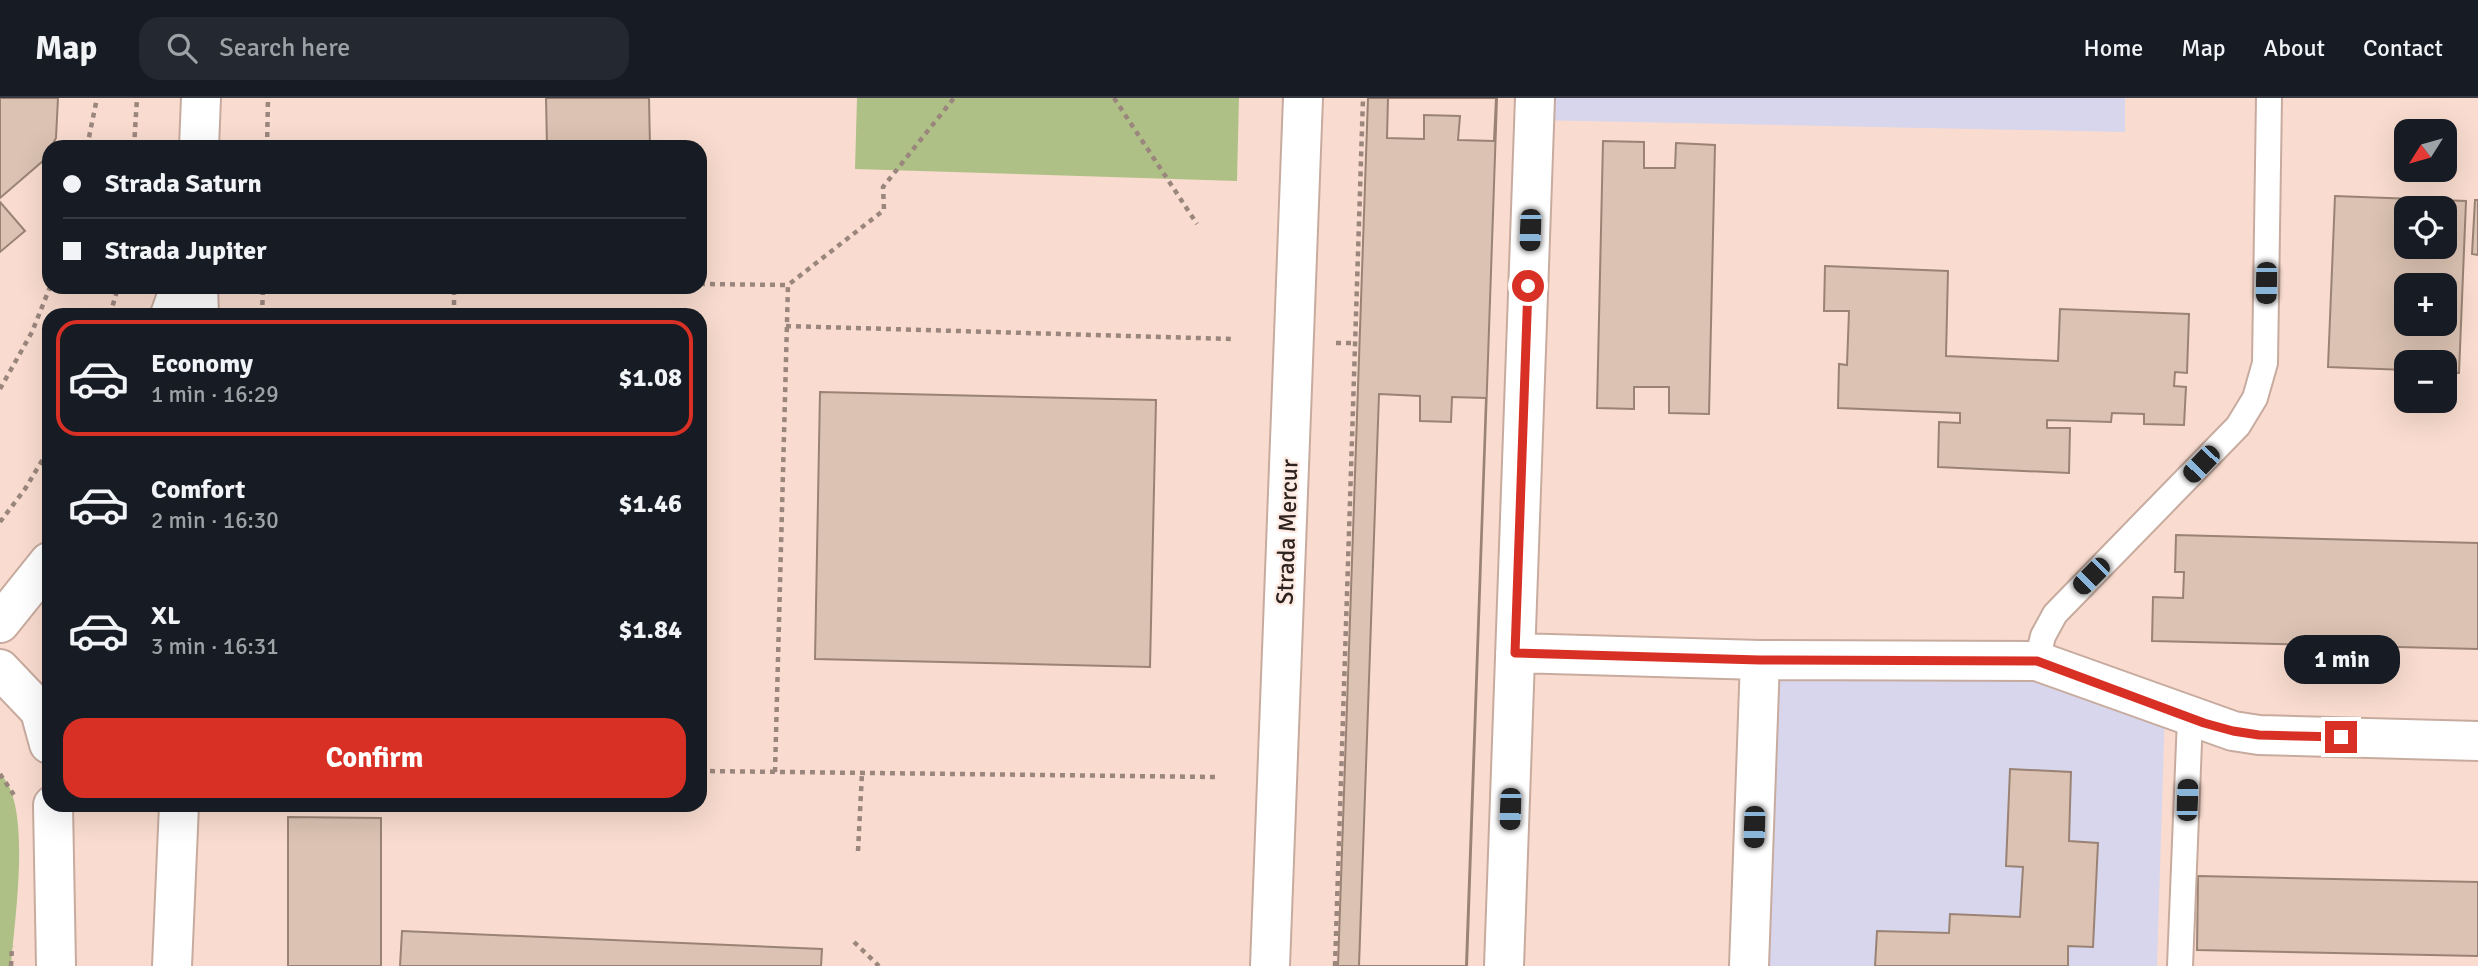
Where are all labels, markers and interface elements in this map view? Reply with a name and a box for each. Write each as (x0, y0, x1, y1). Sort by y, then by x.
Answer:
search box (139, 17, 629, 80)
text: Map (35, 28, 97, 69)
icon: search (163, 29, 201, 67)
text: Search here (219, 32, 350, 64)
text: Home (2083, 33, 2143, 63)
text: Map (2181, 33, 2226, 63)
text: About (2264, 33, 2325, 63)
text: Contact (2363, 33, 2443, 63)
north arrow (2394, 119, 2457, 182)
map controls (2394, 119, 2457, 413)
text: Strada Saturn (105, 168, 262, 200)
button: locate (2394, 196, 2457, 259)
car (1519, 209, 1542, 251)
text: Strada Jupiter (105, 235, 267, 267)
car (2256, 262, 2277, 304)
route start (1512, 270, 1544, 302)
button: + (2394, 273, 2457, 336)
icon: car (67, 347, 130, 410)
text: Economy (151, 348, 253, 380)
button: − (2394, 350, 2457, 413)
text: $1.08 (618, 362, 682, 394)
text: 1 min · 16:29 (151, 380, 279, 409)
car (2179, 442, 2224, 486)
street label: Strada Mercur (1269, 459, 1305, 605)
icon: car (67, 473, 130, 536)
text: Comfort (151, 474, 245, 506)
text: $1.46 (618, 488, 682, 520)
text: 2 min · 16:30 (151, 506, 279, 535)
car (2069, 554, 2114, 598)
icon: car (67, 599, 130, 662)
text: XL (151, 600, 181, 632)
text: $1.84 (618, 614, 682, 646)
text: 3 min · 16:31 (151, 632, 279, 661)
callout: 1 min (2283, 636, 2399, 684)
text: 1 min (2314, 645, 2370, 674)
button: Confirm (63, 718, 686, 798)
route end (2325, 721, 2357, 753)
car (2176, 779, 2199, 821)
car (1499, 788, 1522, 830)
car (1743, 806, 1766, 848)

